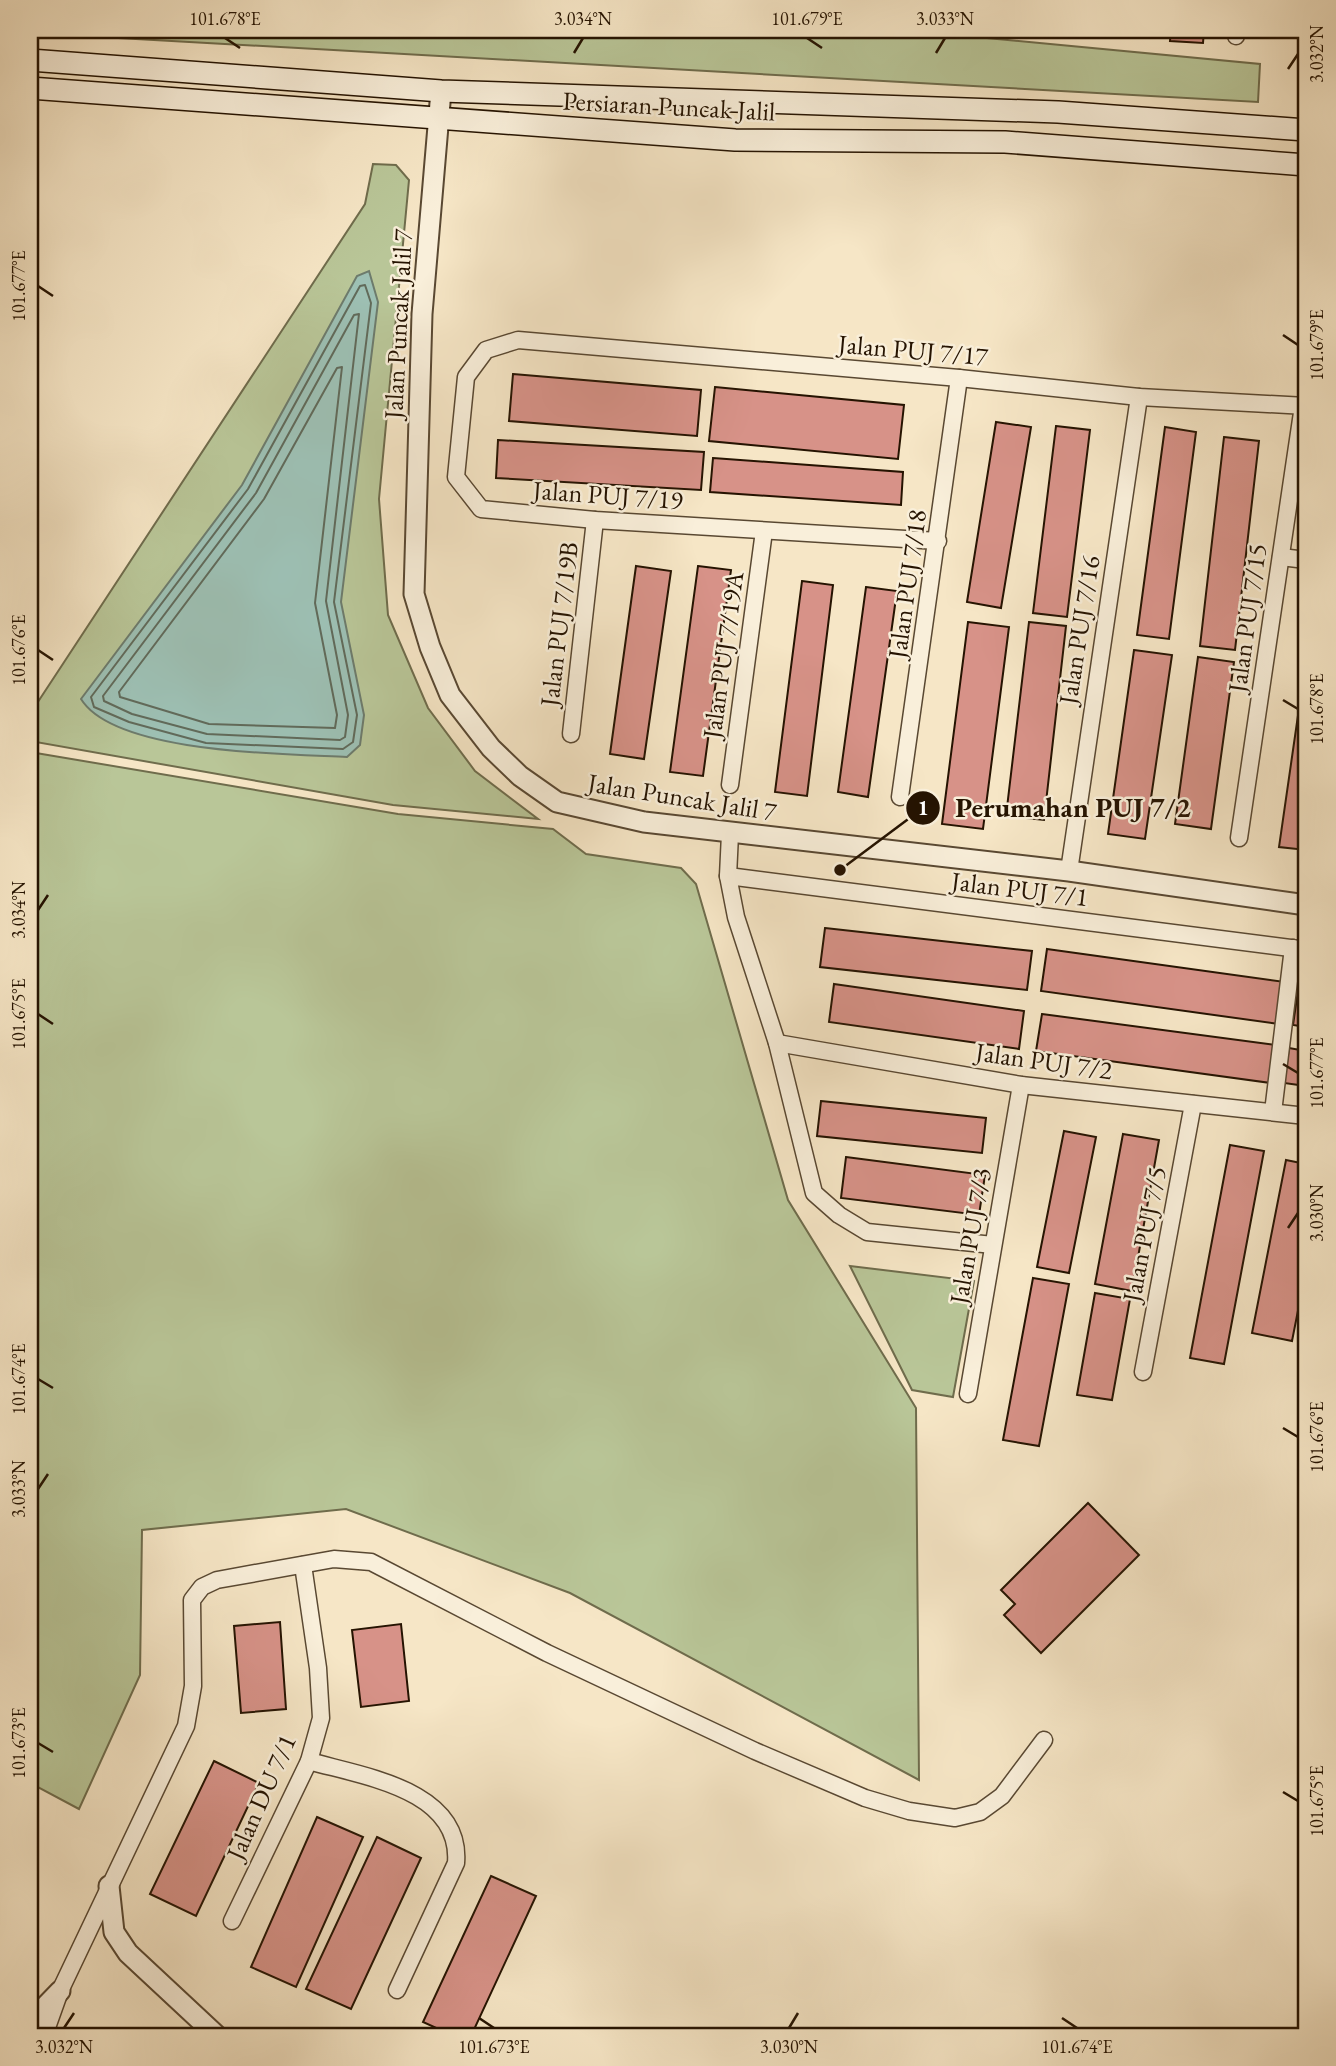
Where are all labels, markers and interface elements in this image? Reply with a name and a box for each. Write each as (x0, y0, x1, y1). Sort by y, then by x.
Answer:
text: 101.678°E (189, 7, 261, 30)
text: 3.034°N (554, 7, 613, 30)
text: 101.679°E (771, 7, 843, 30)
text: 3.033°N (916, 7, 975, 30)
text: 3.032°N (1305, 24, 1328, 83)
street label: Persiaran Puncak Jalil (562, 83, 776, 129)
street label: Jalan Puncak Jalil 7 (376, 228, 420, 422)
text: 101.677°E (7, 250, 30, 322)
text: 101.679°E (1305, 309, 1328, 381)
street label: Jalan PUJ 7/17 (835, 326, 990, 374)
street label: Jalan PUJ 7/19 (530, 473, 685, 517)
street label: Jalan PUJ 7/18 (879, 507, 934, 663)
street label: Jalan PUJ 7/19B (532, 540, 586, 710)
street label: Jalan PUJ 7/15 (1219, 541, 1274, 697)
street label: Jalan PUJ 7/16 (1050, 553, 1108, 709)
street label: Jalan PUJ 7/19A (694, 568, 752, 743)
text: 101.676°E (7, 614, 30, 686)
text: 101.678°E (1305, 673, 1328, 745)
street label: Jalan Puncak Jalil 7 (583, 765, 779, 829)
callout: Perumahan PUJ 7/2 (906, 783, 1204, 832)
text: Perumahan PUJ 7/2 (955, 789, 1191, 825)
text: 1 (917, 794, 929, 821)
street label: Jalan PUJ 7/1 (948, 863, 1090, 914)
text: 3.034°N (7, 880, 30, 939)
text: 101.675°E (7, 978, 30, 1050)
street label: Jalan PUJ 7/2 (971, 1034, 1115, 1087)
text: 101.677°E (1305, 1037, 1328, 1109)
street label: Jalan PUJ 7/5 (1114, 1163, 1174, 1307)
street label: Jalan PUJ 7/3 (941, 1165, 999, 1309)
text: 3.030°N (1305, 1183, 1328, 1242)
text: 101.674°E (7, 1343, 30, 1415)
text: 101.676°E (1305, 1401, 1328, 1473)
text: 3.033°N (7, 1459, 30, 1518)
text: 101.673°E (7, 1707, 30, 1779)
street label: Jalan DU 7/1 (217, 1729, 304, 1867)
text: 101.675°E (1305, 1765, 1328, 1837)
text: 3.032°N (35, 2035, 94, 2058)
text: 101.673°E (458, 2035, 530, 2058)
text: 3.030°N (760, 2035, 819, 2058)
text: 101.674°E (1041, 2035, 1113, 2058)

